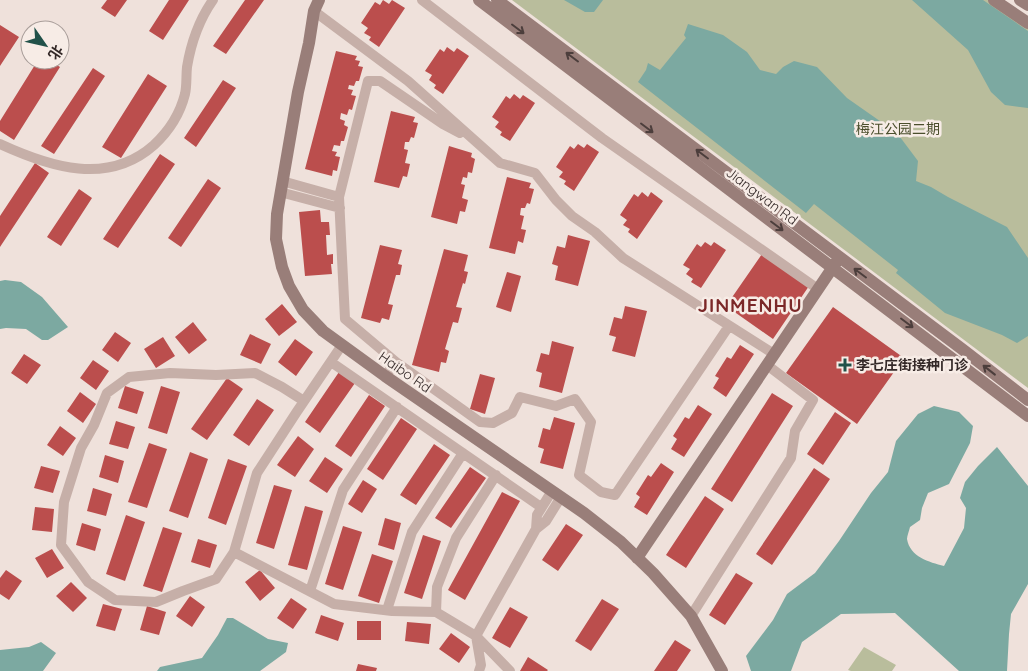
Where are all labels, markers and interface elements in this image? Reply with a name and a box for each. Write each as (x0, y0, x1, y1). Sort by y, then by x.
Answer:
north arrow (20, 20, 70, 70)
one-way arrow (511, 24, 524, 35)
text: 北 (44, 41, 67, 63)
one-way arrow (566, 51, 579, 62)
park label: 梅江公园二期 (856, 120, 940, 138)
one-way arrow (640, 122, 653, 133)
one-way arrow (695, 149, 709, 159)
street label: Jiangwan Rd (723, 163, 801, 229)
one-way arrow (770, 220, 783, 231)
one-way arrow (854, 267, 867, 278)
district label: JINMENHU (697, 293, 803, 317)
one-way arrow (900, 318, 913, 329)
street label: Haibo Rd (375, 347, 435, 397)
place label: 李七庄街接种门诊 (856, 356, 969, 374)
marker: 李七庄街接种门诊 (838, 358, 852, 372)
one-way arrow (983, 365, 996, 376)

